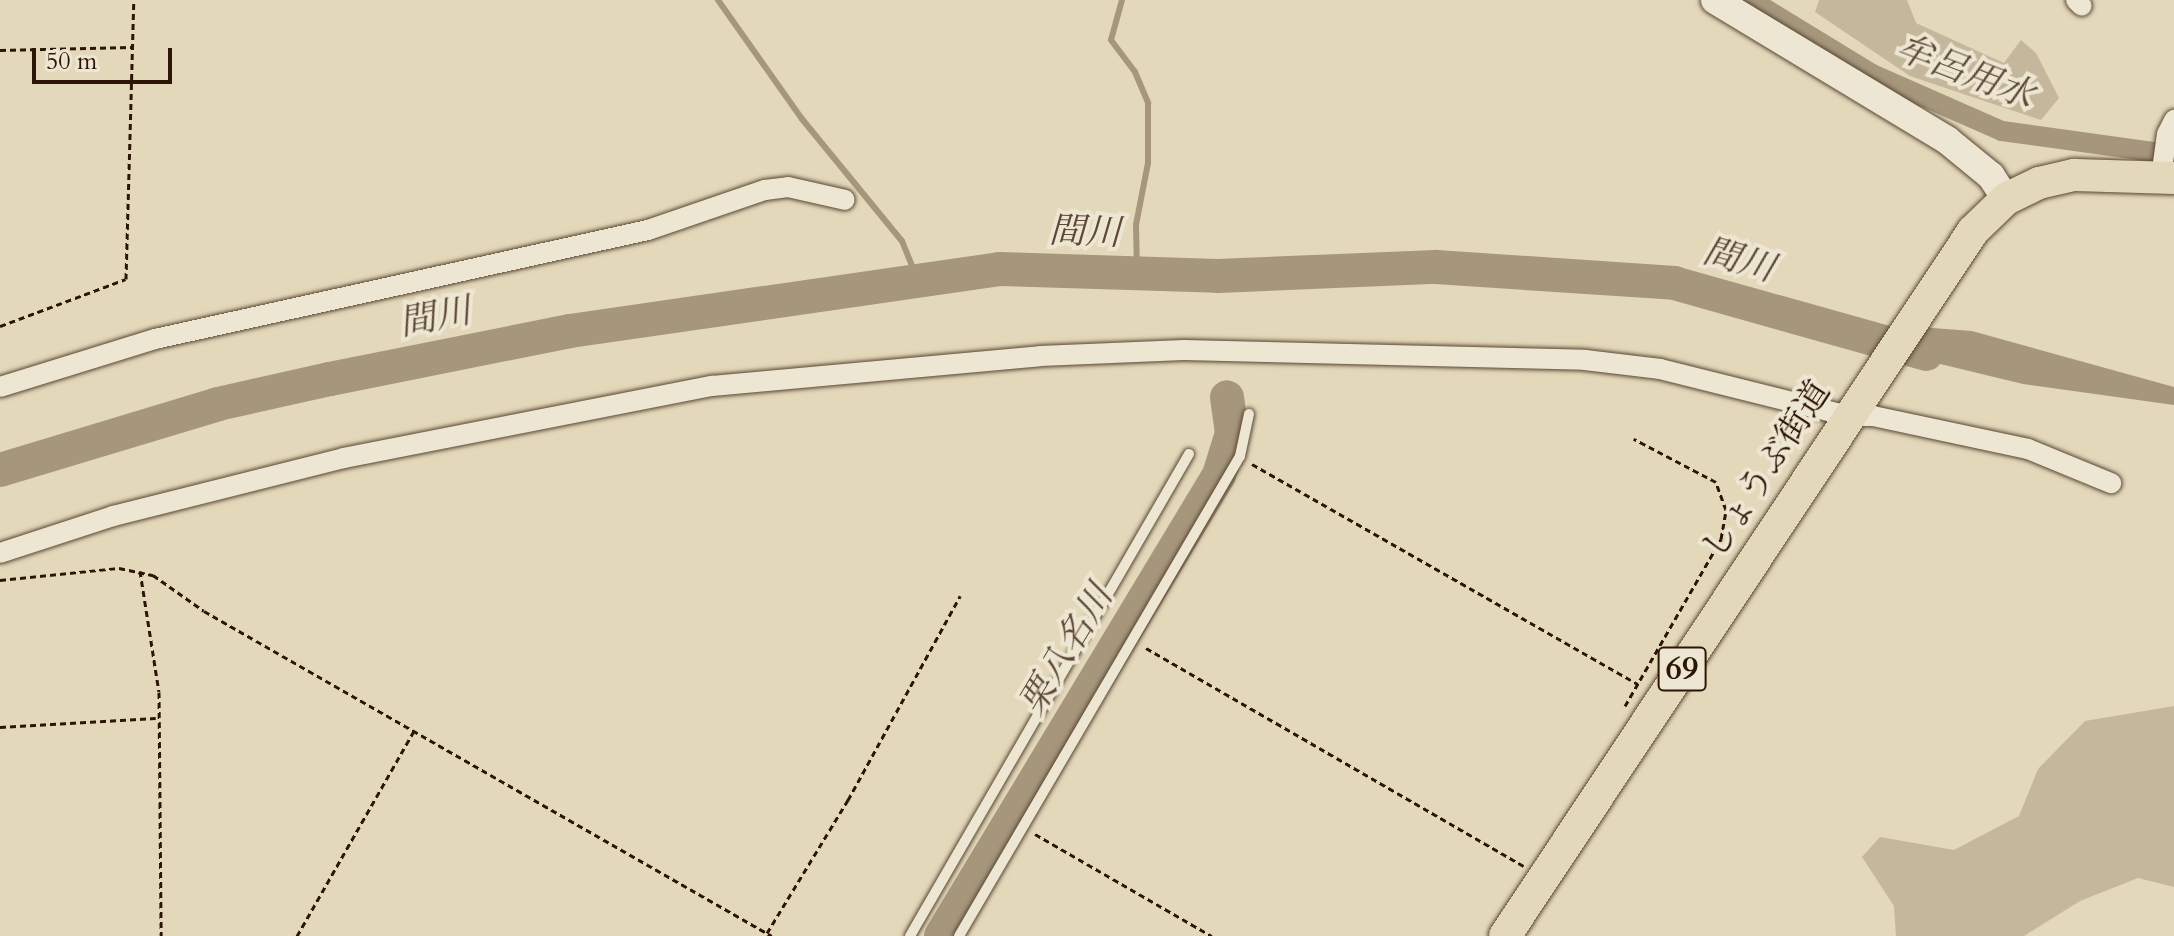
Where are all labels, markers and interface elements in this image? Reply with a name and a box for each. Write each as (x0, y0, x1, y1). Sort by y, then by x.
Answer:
water label: 牟呂用水 (1890, 26, 2040, 118)
scale bar (36, 32, 176, 82)
text: 50 m (46, 45, 97, 78)
water label: 間川 (1048, 209, 1122, 255)
water label: 間川 (1698, 229, 1780, 291)
water label: 間川 (396, 289, 474, 345)
street label: しょうぶ街道 (1693, 373, 1839, 567)
water label: 栗八名川 (1010, 577, 1122, 723)
road number: 69 (1656, 641, 1708, 697)

